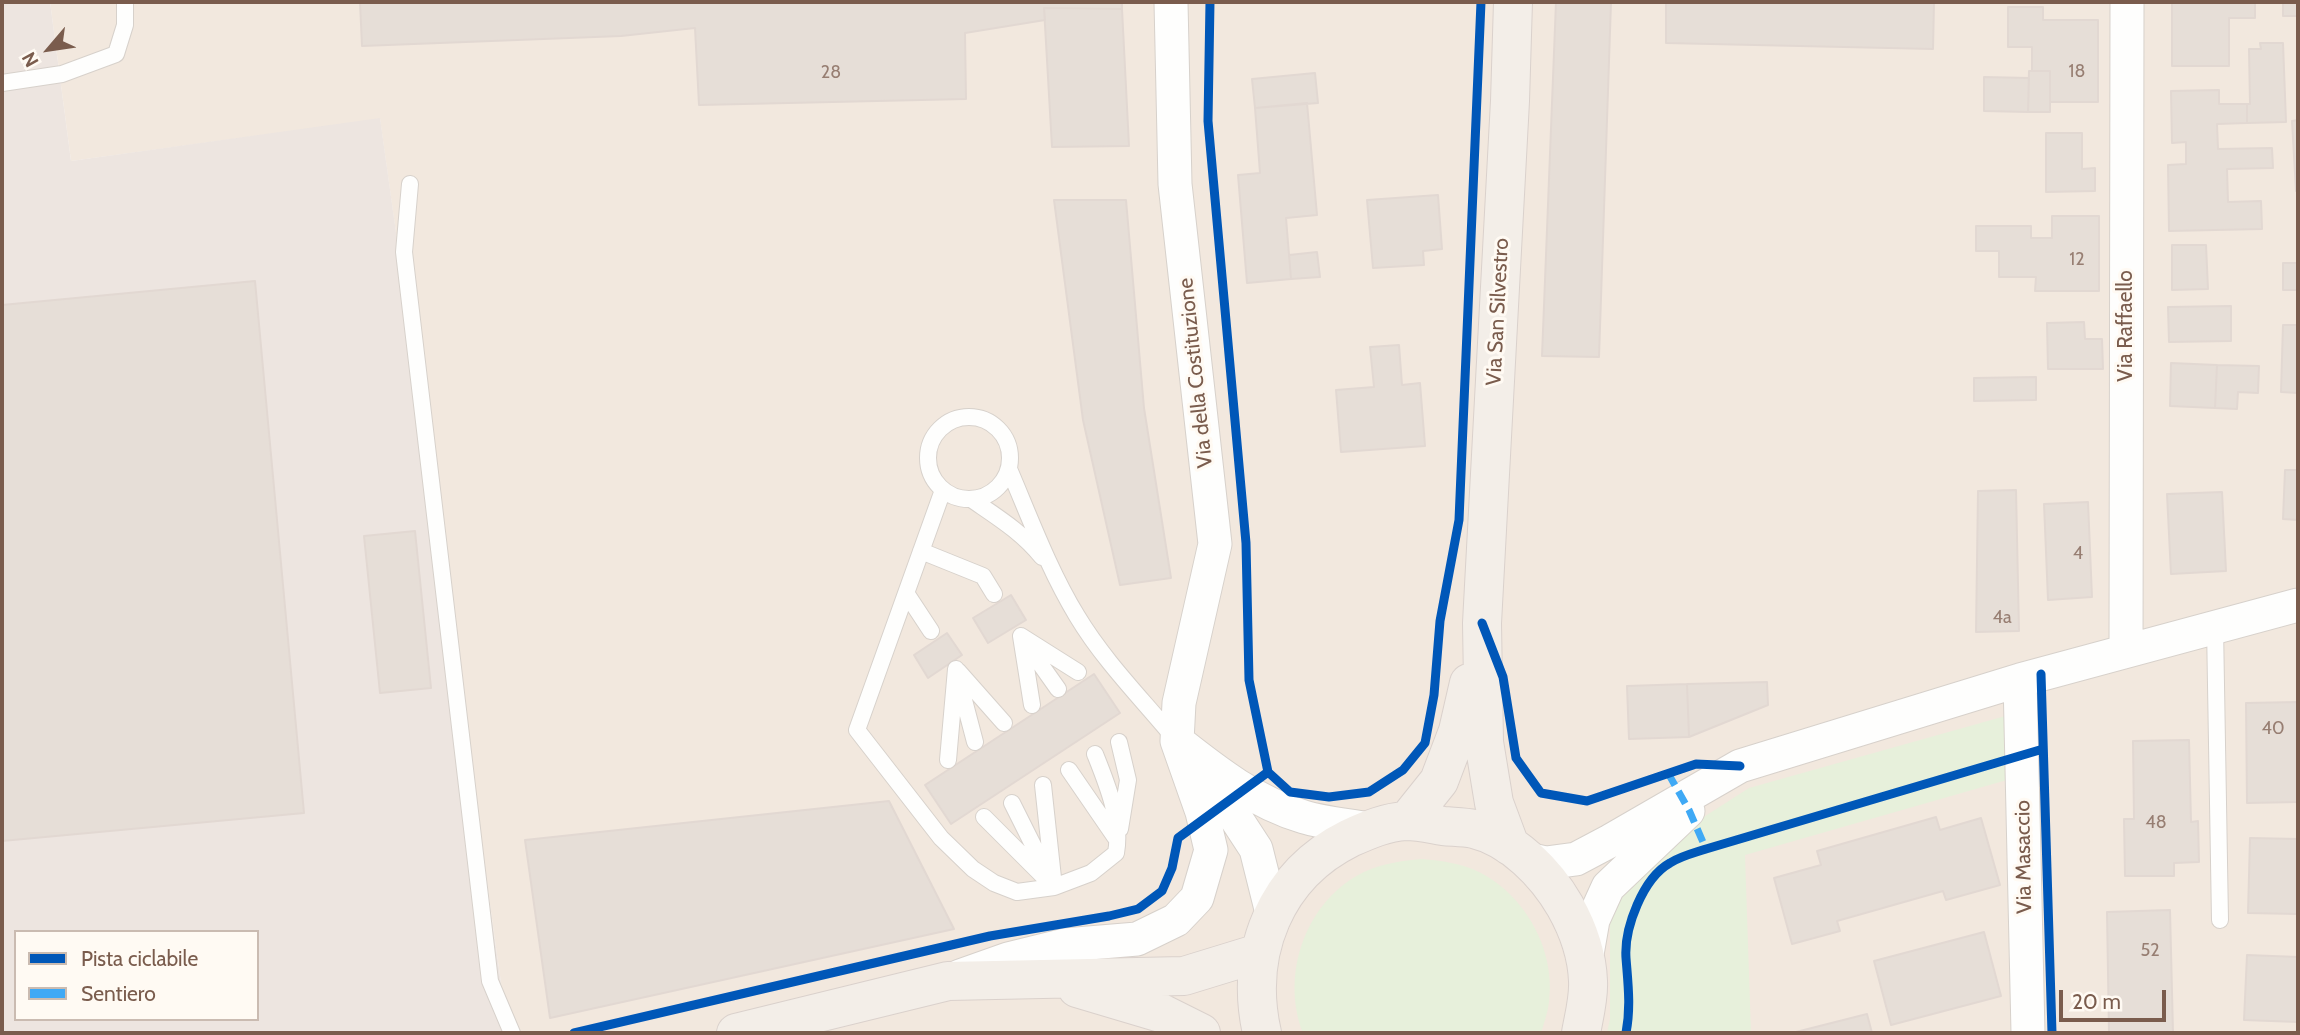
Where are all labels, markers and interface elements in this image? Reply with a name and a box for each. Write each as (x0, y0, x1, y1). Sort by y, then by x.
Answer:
north arrow (14, 14, 84, 84)
text: N (17, 48, 44, 71)
house number: 18 (2069, 61, 2085, 83)
house number: 28 (821, 62, 841, 84)
street label: Via San Silvestro (1482, 238, 1514, 386)
house number: 12 (2069, 249, 2085, 271)
street label: Via Raffaello (2113, 270, 2139, 382)
street label: Via della Costituzione (1173, 277, 1219, 469)
house number: 4 (2073, 543, 2083, 565)
house number: 4a (1992, 607, 2012, 629)
house number: 40 (2262, 718, 2284, 740)
street label: Via Masaccio (2010, 800, 2038, 914)
house number: 48 (2145, 812, 2167, 834)
legend (14, 930, 259, 1021)
house number: 52 (2140, 940, 2160, 962)
text: Pista ciclabile (81, 946, 198, 971)
scale bar (2062, 976, 2169, 1020)
text: Sentiero (81, 981, 156, 1006)
text: 20 m (2072, 989, 2121, 1014)

